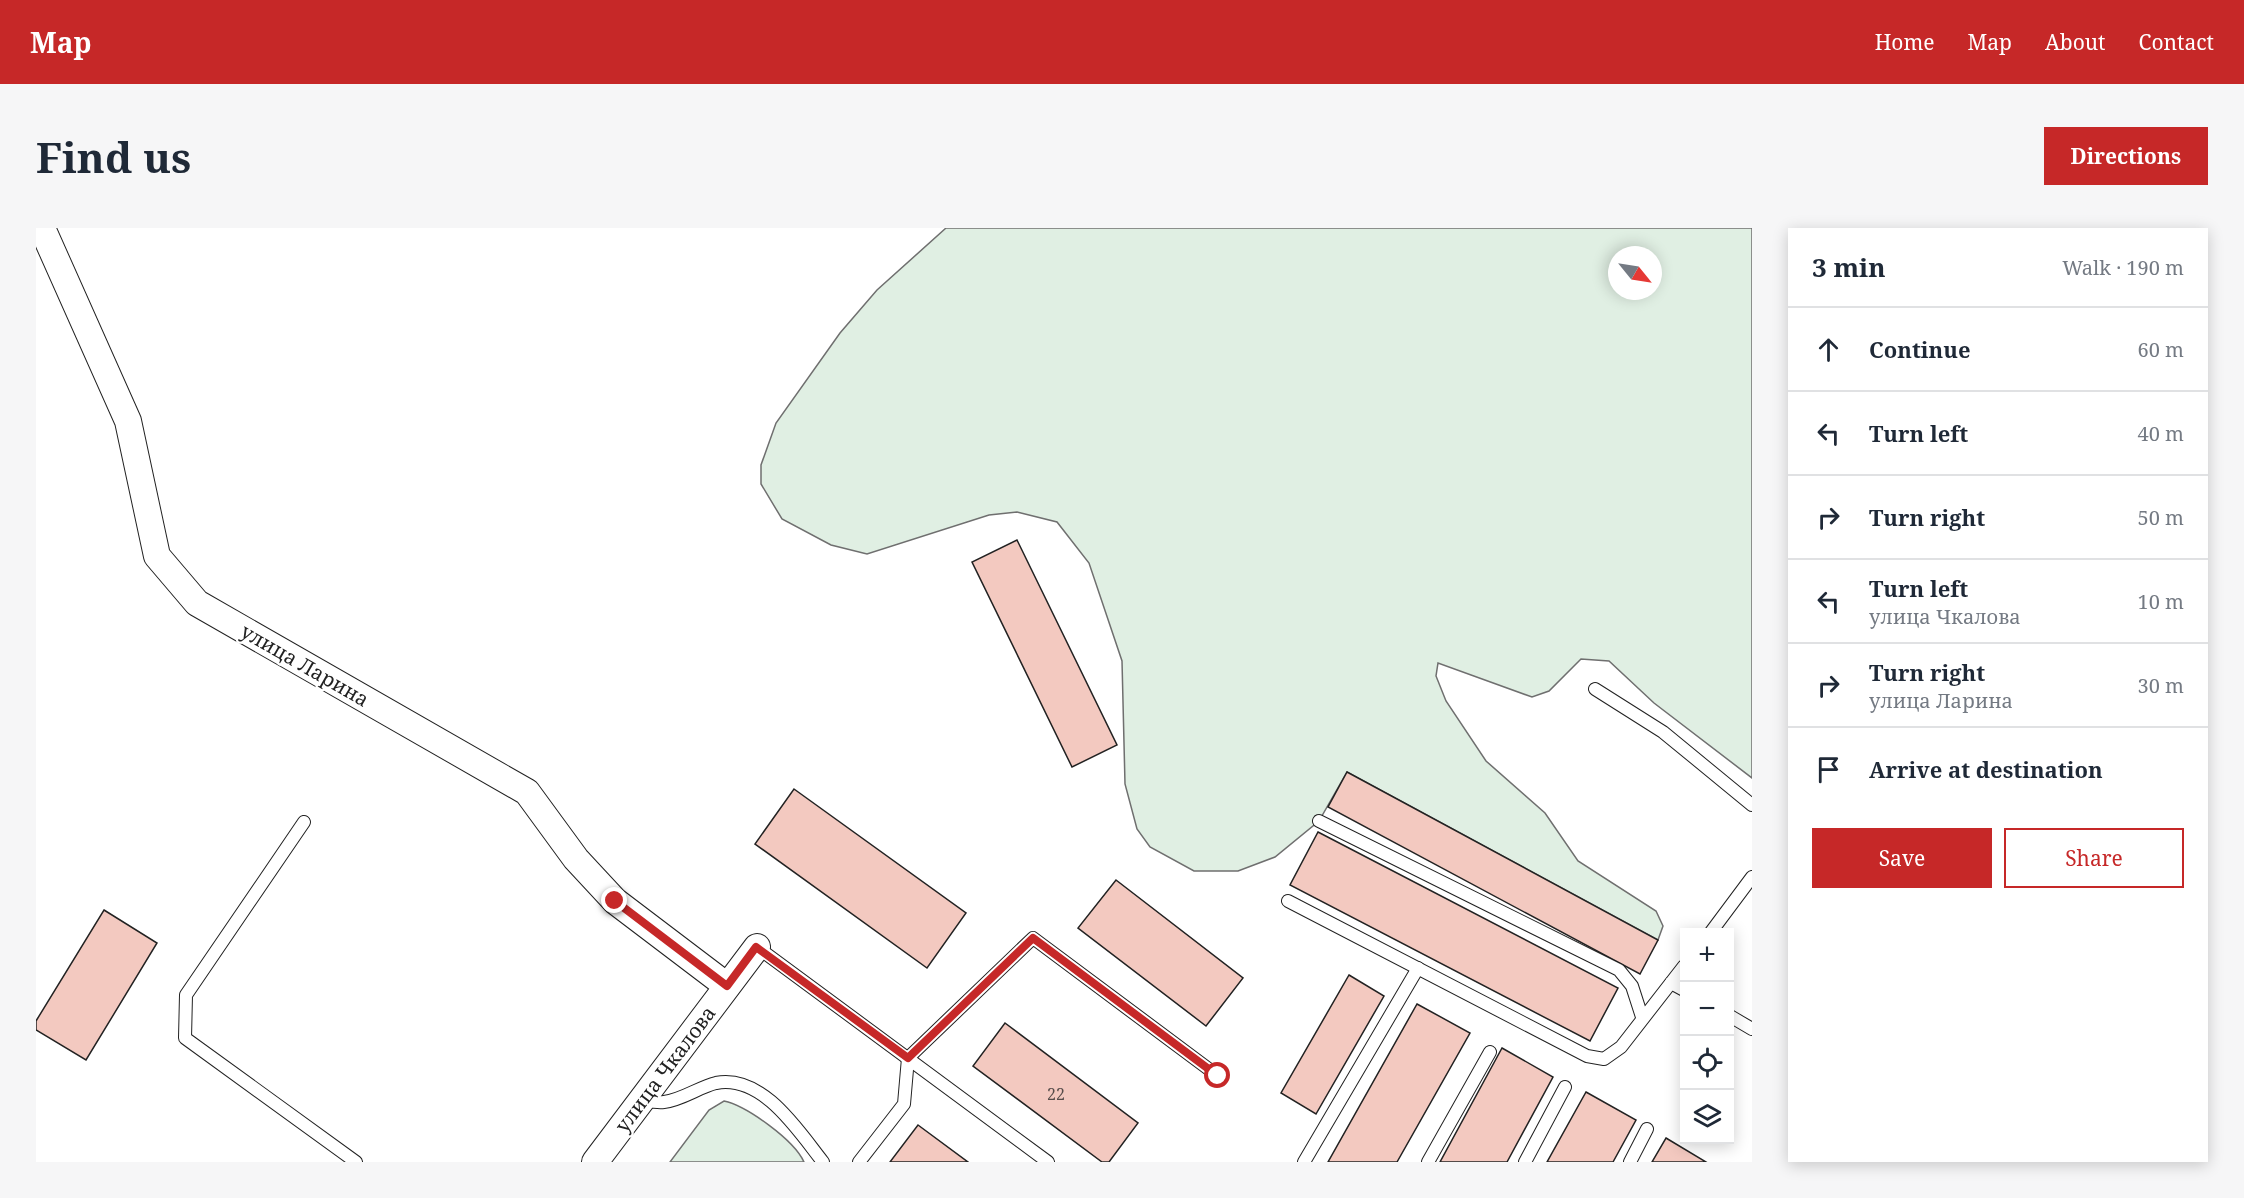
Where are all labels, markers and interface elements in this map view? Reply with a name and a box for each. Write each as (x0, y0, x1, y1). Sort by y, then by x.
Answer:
text: Map (30, 23, 92, 61)
text: Home (1875, 28, 1935, 56)
text: Map (1968, 28, 2012, 56)
text: About (2045, 28, 2106, 56)
text: Contact (2139, 28, 2214, 56)
button: Directions (2044, 127, 2208, 185)
text: Find us (36, 128, 191, 185)
north arrow (1608, 246, 1662, 300)
text: 3 min (1812, 249, 1886, 285)
text: Walk · 190 m (2062, 254, 2184, 281)
icon: ahead (1812, 333, 1845, 366)
text: Continue (1869, 334, 1971, 364)
text: 60 m (2138, 336, 2184, 363)
icon: left (1812, 417, 1845, 450)
text: Turn left (1869, 418, 1968, 448)
text: 40 m (2138, 420, 2184, 447)
icon: right (1812, 501, 1845, 534)
text: Turn right (1869, 502, 1985, 532)
text: 50 m (2138, 504, 2184, 531)
text: Turn left (1869, 573, 1968, 603)
icon: left (1812, 585, 1845, 618)
text: 10 m (2138, 588, 2184, 615)
text: улица Чкалова (1869, 603, 2021, 630)
street label: улица Ларина (236, 617, 374, 713)
text: Turn right (1869, 657, 1985, 687)
icon: right (1812, 669, 1845, 702)
text: 30 m (2138, 672, 2184, 699)
text: улица Ларина (1869, 687, 2013, 714)
icon: arrive (1812, 753, 1845, 786)
text: Arrive at destination (1869, 754, 2103, 784)
button: Save (1812, 828, 1992, 888)
button: Share (2004, 828, 2184, 888)
route end (601, 887, 627, 913)
map controls (1680, 928, 1734, 1144)
button: + (1680, 928, 1734, 982)
button: − (1680, 982, 1734, 1036)
street label: улица Чкалова (609, 1000, 721, 1138)
button: locate (1680, 1036, 1734, 1090)
route start (1204, 1062, 1230, 1088)
house number: 22 (1047, 1083, 1065, 1105)
button: layers (1680, 1090, 1734, 1144)

